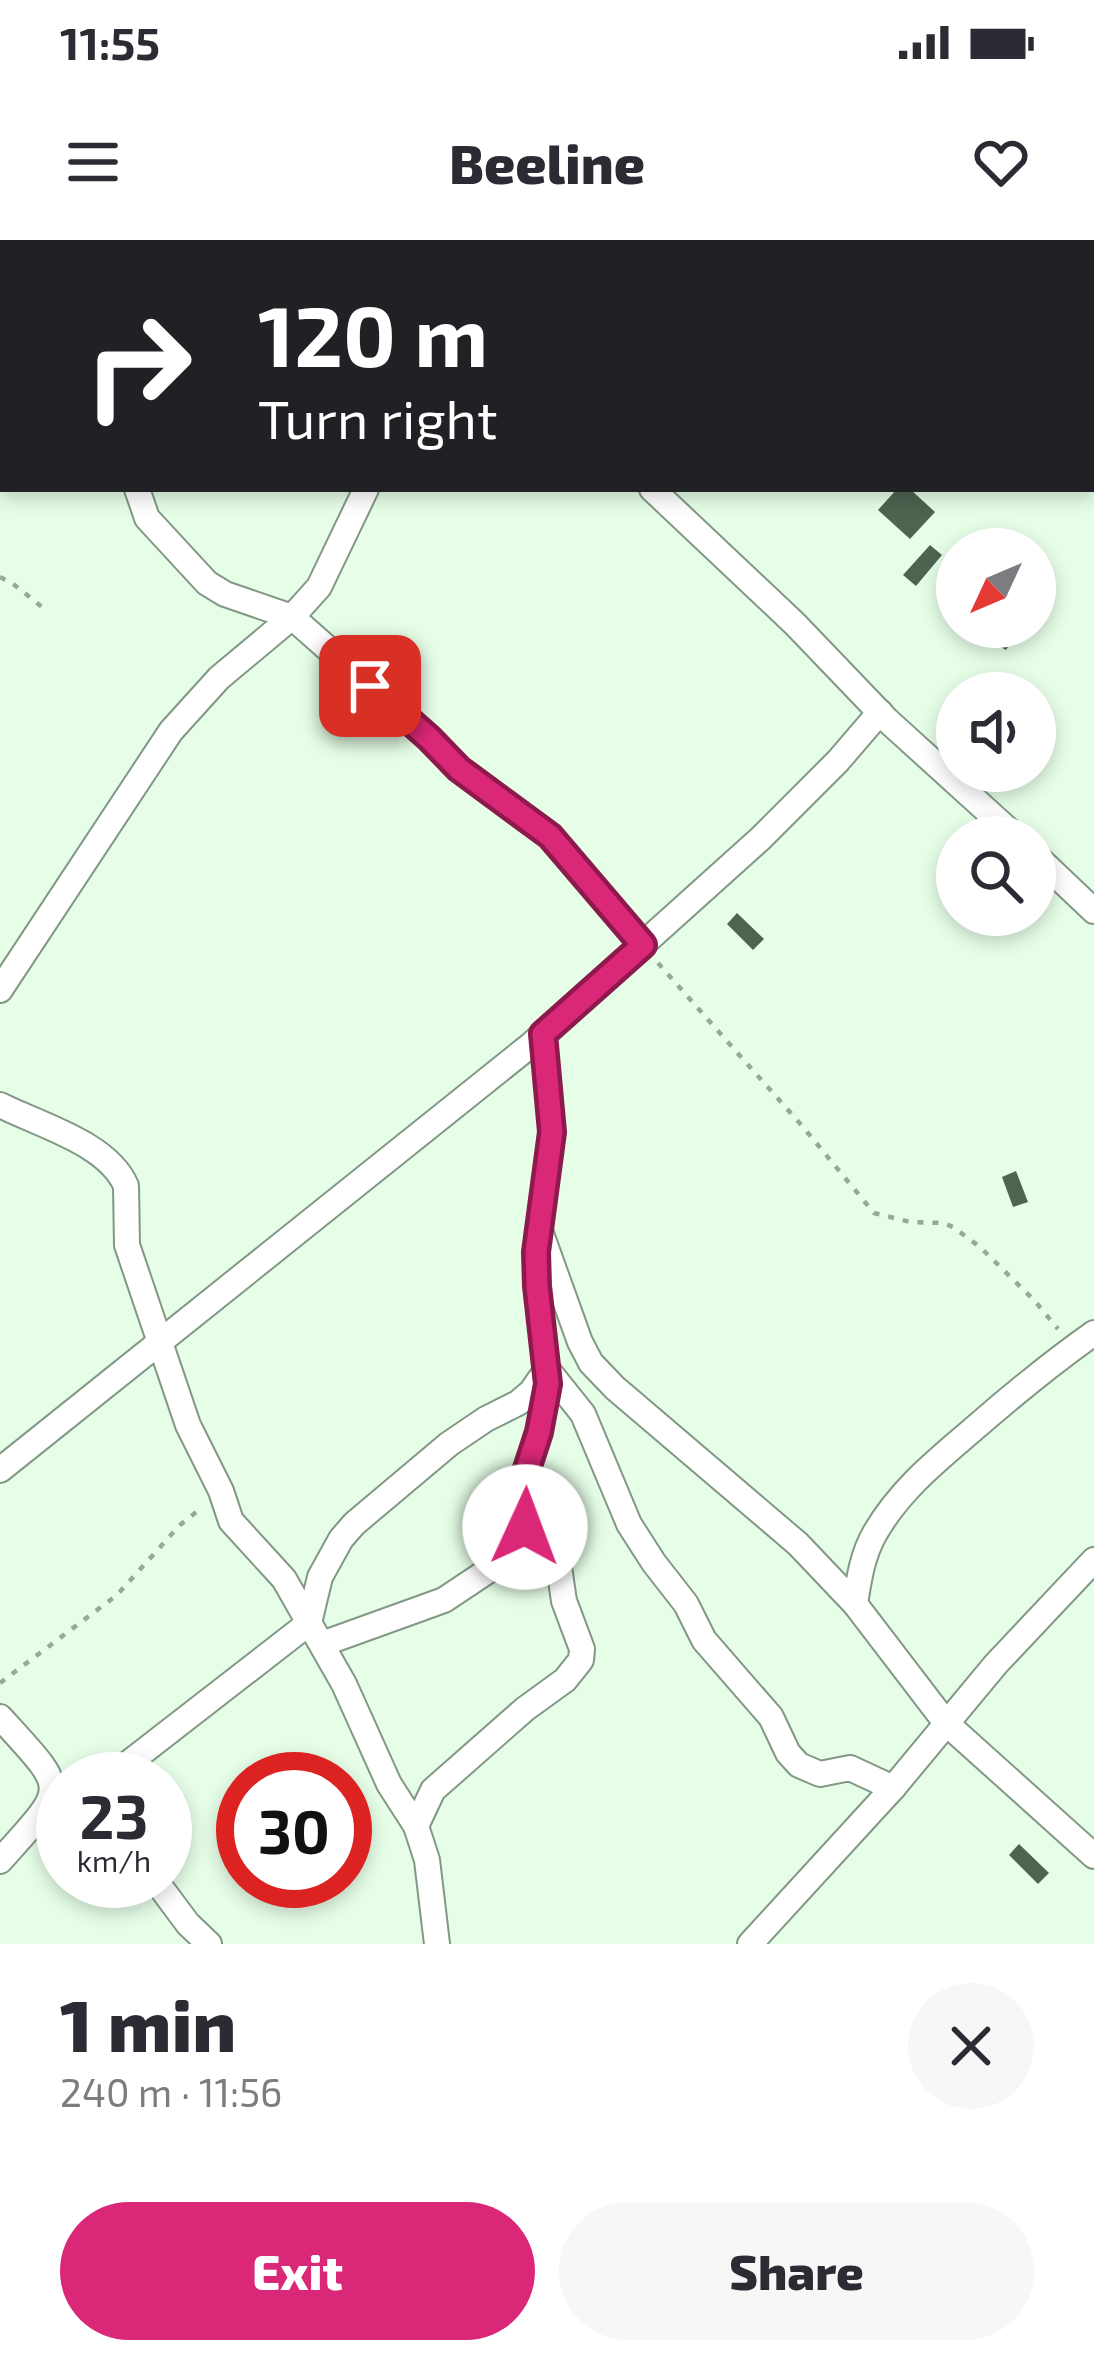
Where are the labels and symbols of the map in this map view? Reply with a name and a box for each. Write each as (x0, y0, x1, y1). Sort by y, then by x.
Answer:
north arrow (936, 528, 1056, 648)
pin (319, 635, 421, 737)
position arrow (462, 1464, 588, 1590)
speed limit sign: 30 (216, 1752, 372, 1908)

